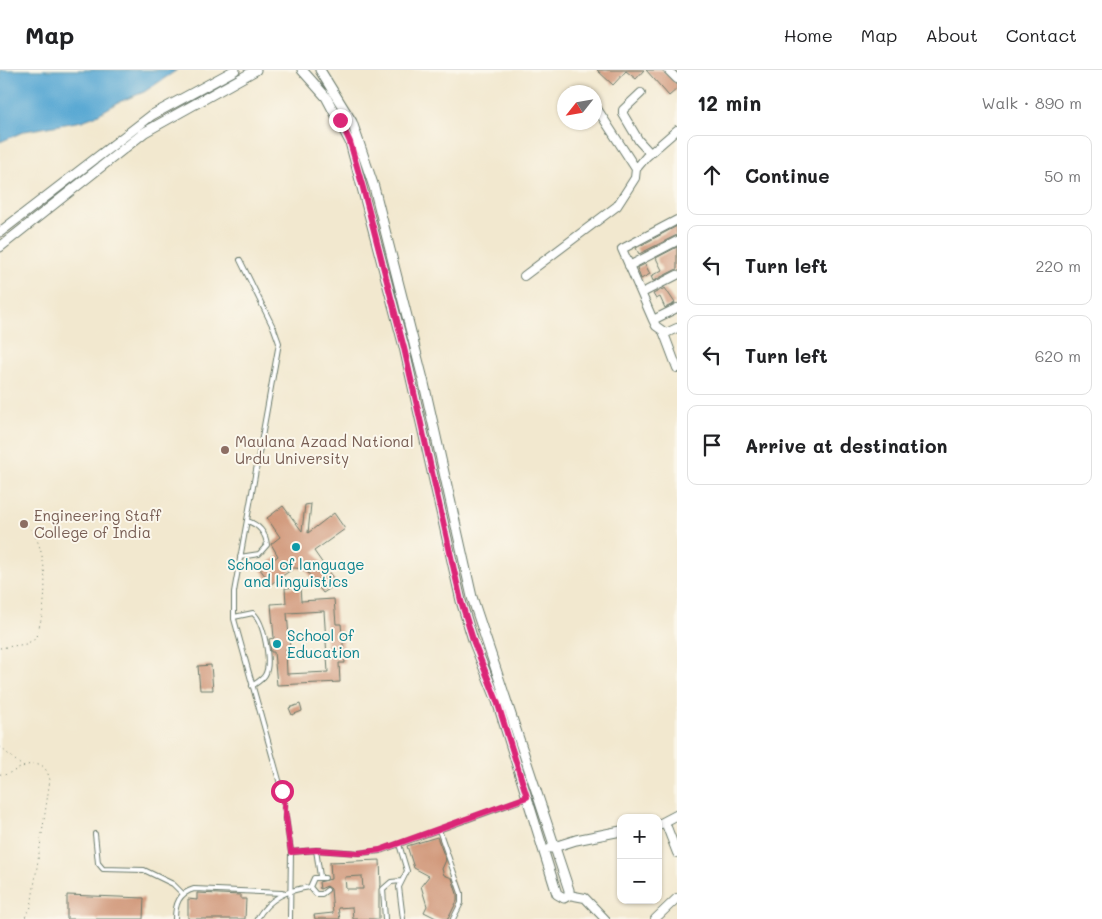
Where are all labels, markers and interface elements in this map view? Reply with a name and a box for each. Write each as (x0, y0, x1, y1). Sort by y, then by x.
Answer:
text: Map (25, 19, 74, 50)
text: Home (784, 23, 833, 47)
text: Map (861, 23, 897, 47)
text: About (925, 23, 978, 47)
text: Contact (1006, 23, 1077, 47)
north arrow (557, 85, 602, 130)
text: 12 min (697, 89, 761, 116)
text: Walk · 890 m (981, 92, 1082, 113)
route end (329, 109, 352, 132)
icon: ahead (698, 161, 726, 189)
text: Continue (745, 163, 830, 188)
text: 50 m (1044, 165, 1081, 186)
icon: left (698, 251, 726, 279)
text: Turn left (745, 253, 828, 278)
text: 220 m (1035, 255, 1081, 276)
icon: left (698, 341, 726, 369)
text: Turn left (745, 343, 828, 368)
text: 620 m (1035, 345, 1081, 366)
place label: Maulana Azaad National Urdu University (235, 431, 414, 468)
icon: arrive (698, 431, 726, 459)
text: Arrive at destination (745, 433, 948, 458)
marker: Maulana Azaad National Urdu University (219, 444, 231, 456)
place label: Engineering Staff College of India (34, 505, 162, 542)
marker: Engineering Staff College of India (18, 518, 30, 530)
marker: School of language and linguistics (290, 541, 302, 553)
place label: School of language and linguistics (227, 554, 365, 591)
place label: School of Education (287, 625, 360, 662)
marker: School of Education (271, 638, 283, 650)
route start (271, 780, 294, 803)
map controls (617, 814, 662, 904)
button: + (617, 814, 662, 859)
button: − (617, 859, 662, 904)

